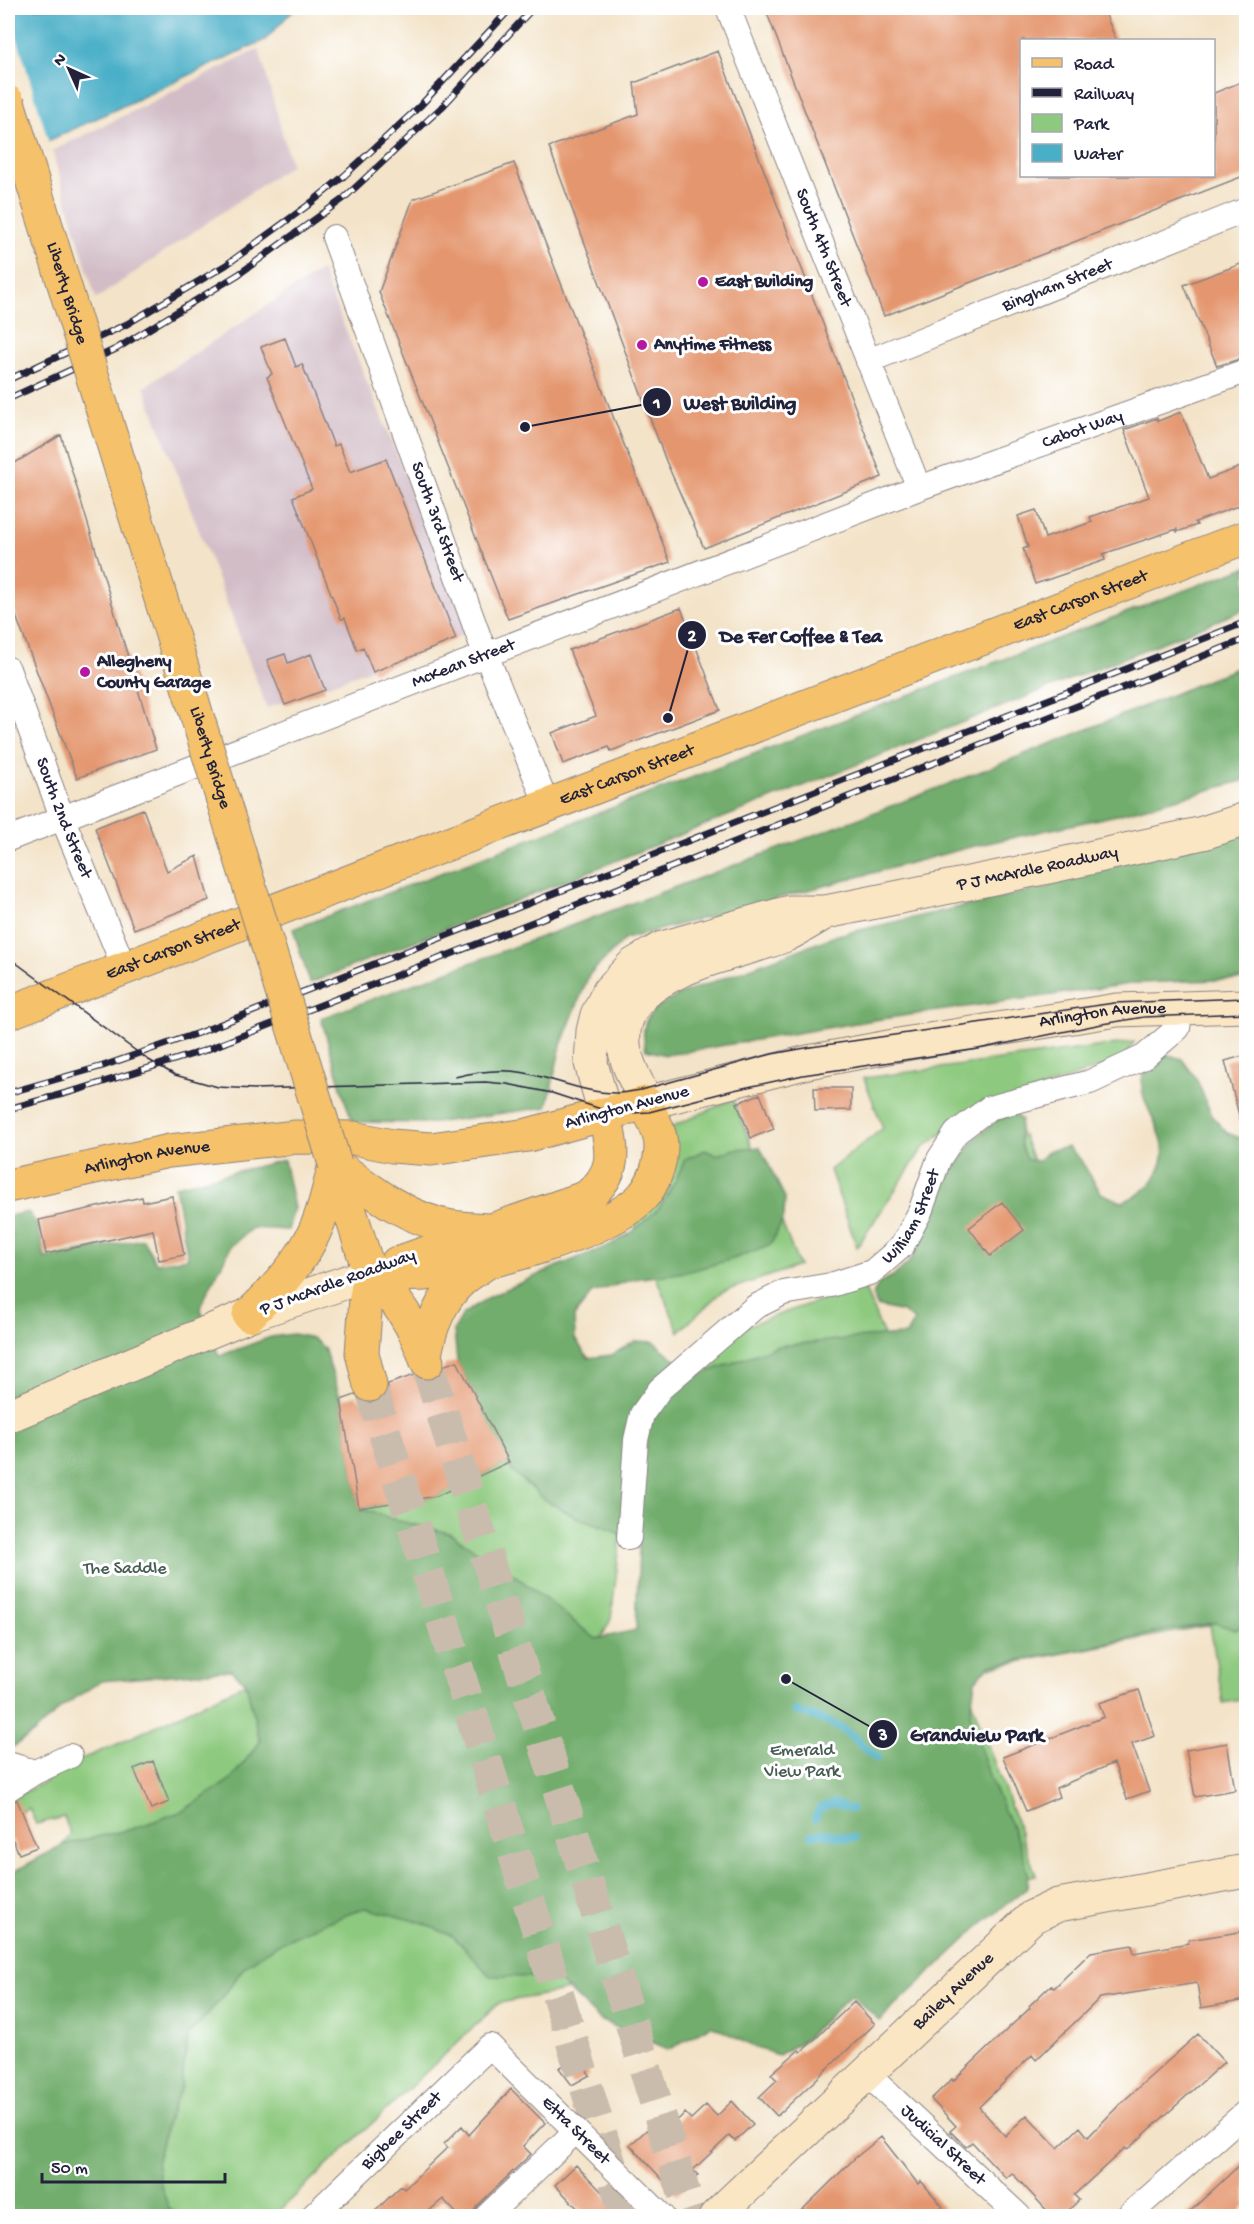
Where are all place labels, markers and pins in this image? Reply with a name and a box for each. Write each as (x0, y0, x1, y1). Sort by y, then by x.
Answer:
place label: East Building (715, 272, 813, 293)
marker: East Building (696, 275, 710, 289)
place label: Anytime Fitness (653, 335, 773, 356)
marker: Anytime Fitness (635, 338, 649, 352)
callout: West Building (642, 383, 809, 421)
callout: De Fer Coffee & Tea (677, 616, 894, 654)
place label: Allegheny County Garage (96, 652, 212, 694)
marker: Allegheny County Garage (78, 665, 92, 679)
callout: Grandview Park (868, 1715, 1056, 1753)

